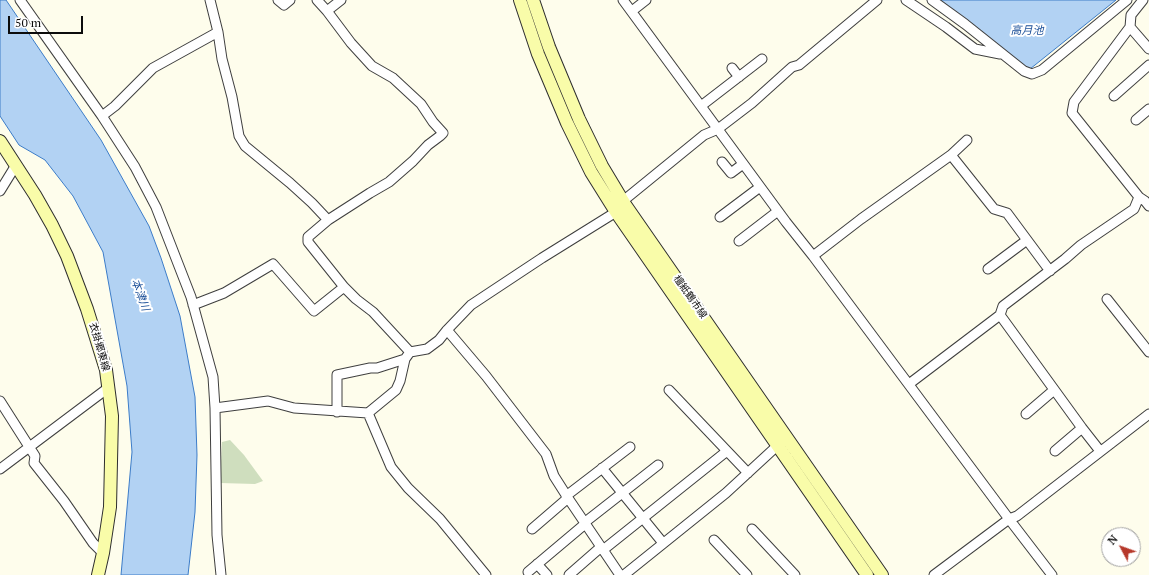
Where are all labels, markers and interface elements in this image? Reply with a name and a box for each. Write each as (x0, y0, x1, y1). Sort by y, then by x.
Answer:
scale bar (10, 8, 85, 34)
text: 50 m (15, 15, 41, 30)
water label: 高月池 (1011, 24, 1043, 38)
street label: 檀紙鶴市線 (671, 273, 709, 321)
water label: 本津川 (128, 277, 152, 313)
street label: 衣掛郷東線 (86, 321, 112, 373)
north arrow (1101, 527, 1141, 567)
text: N (1105, 532, 1121, 548)

